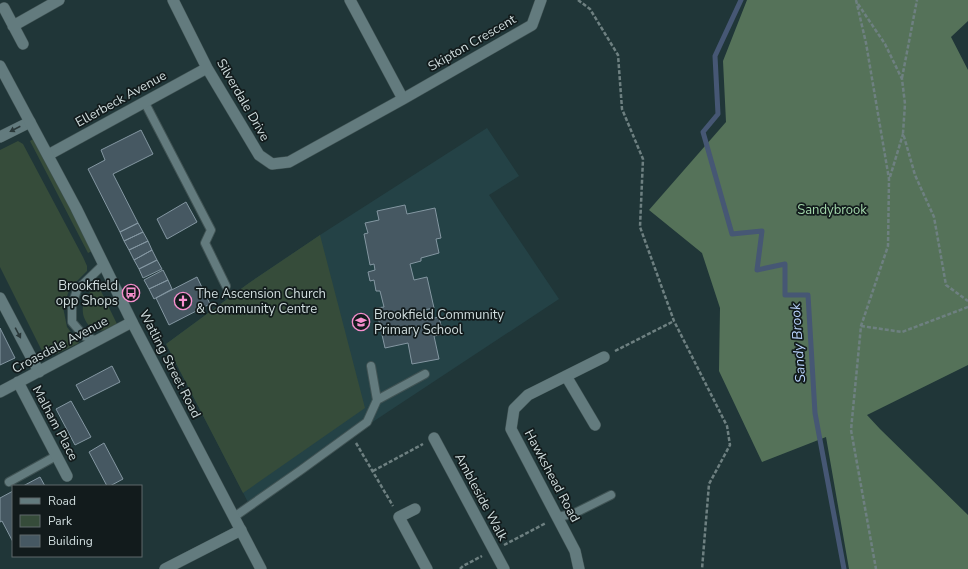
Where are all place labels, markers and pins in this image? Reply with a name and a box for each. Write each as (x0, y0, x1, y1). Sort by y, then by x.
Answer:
place label: Brookfield opp Shops (56, 277, 118, 310)
bus stop icon: Brookfield opp Shops (121, 283, 141, 303)
place label: The Ascension Church & Community Centre (196, 285, 326, 318)
church icon: The Ascension Church & Community Centre (173, 291, 193, 311)
place label: Brookfield Community Primary School (374, 306, 504, 339)
school or university icon: Brookfield Community Primary School (351, 312, 371, 332)

